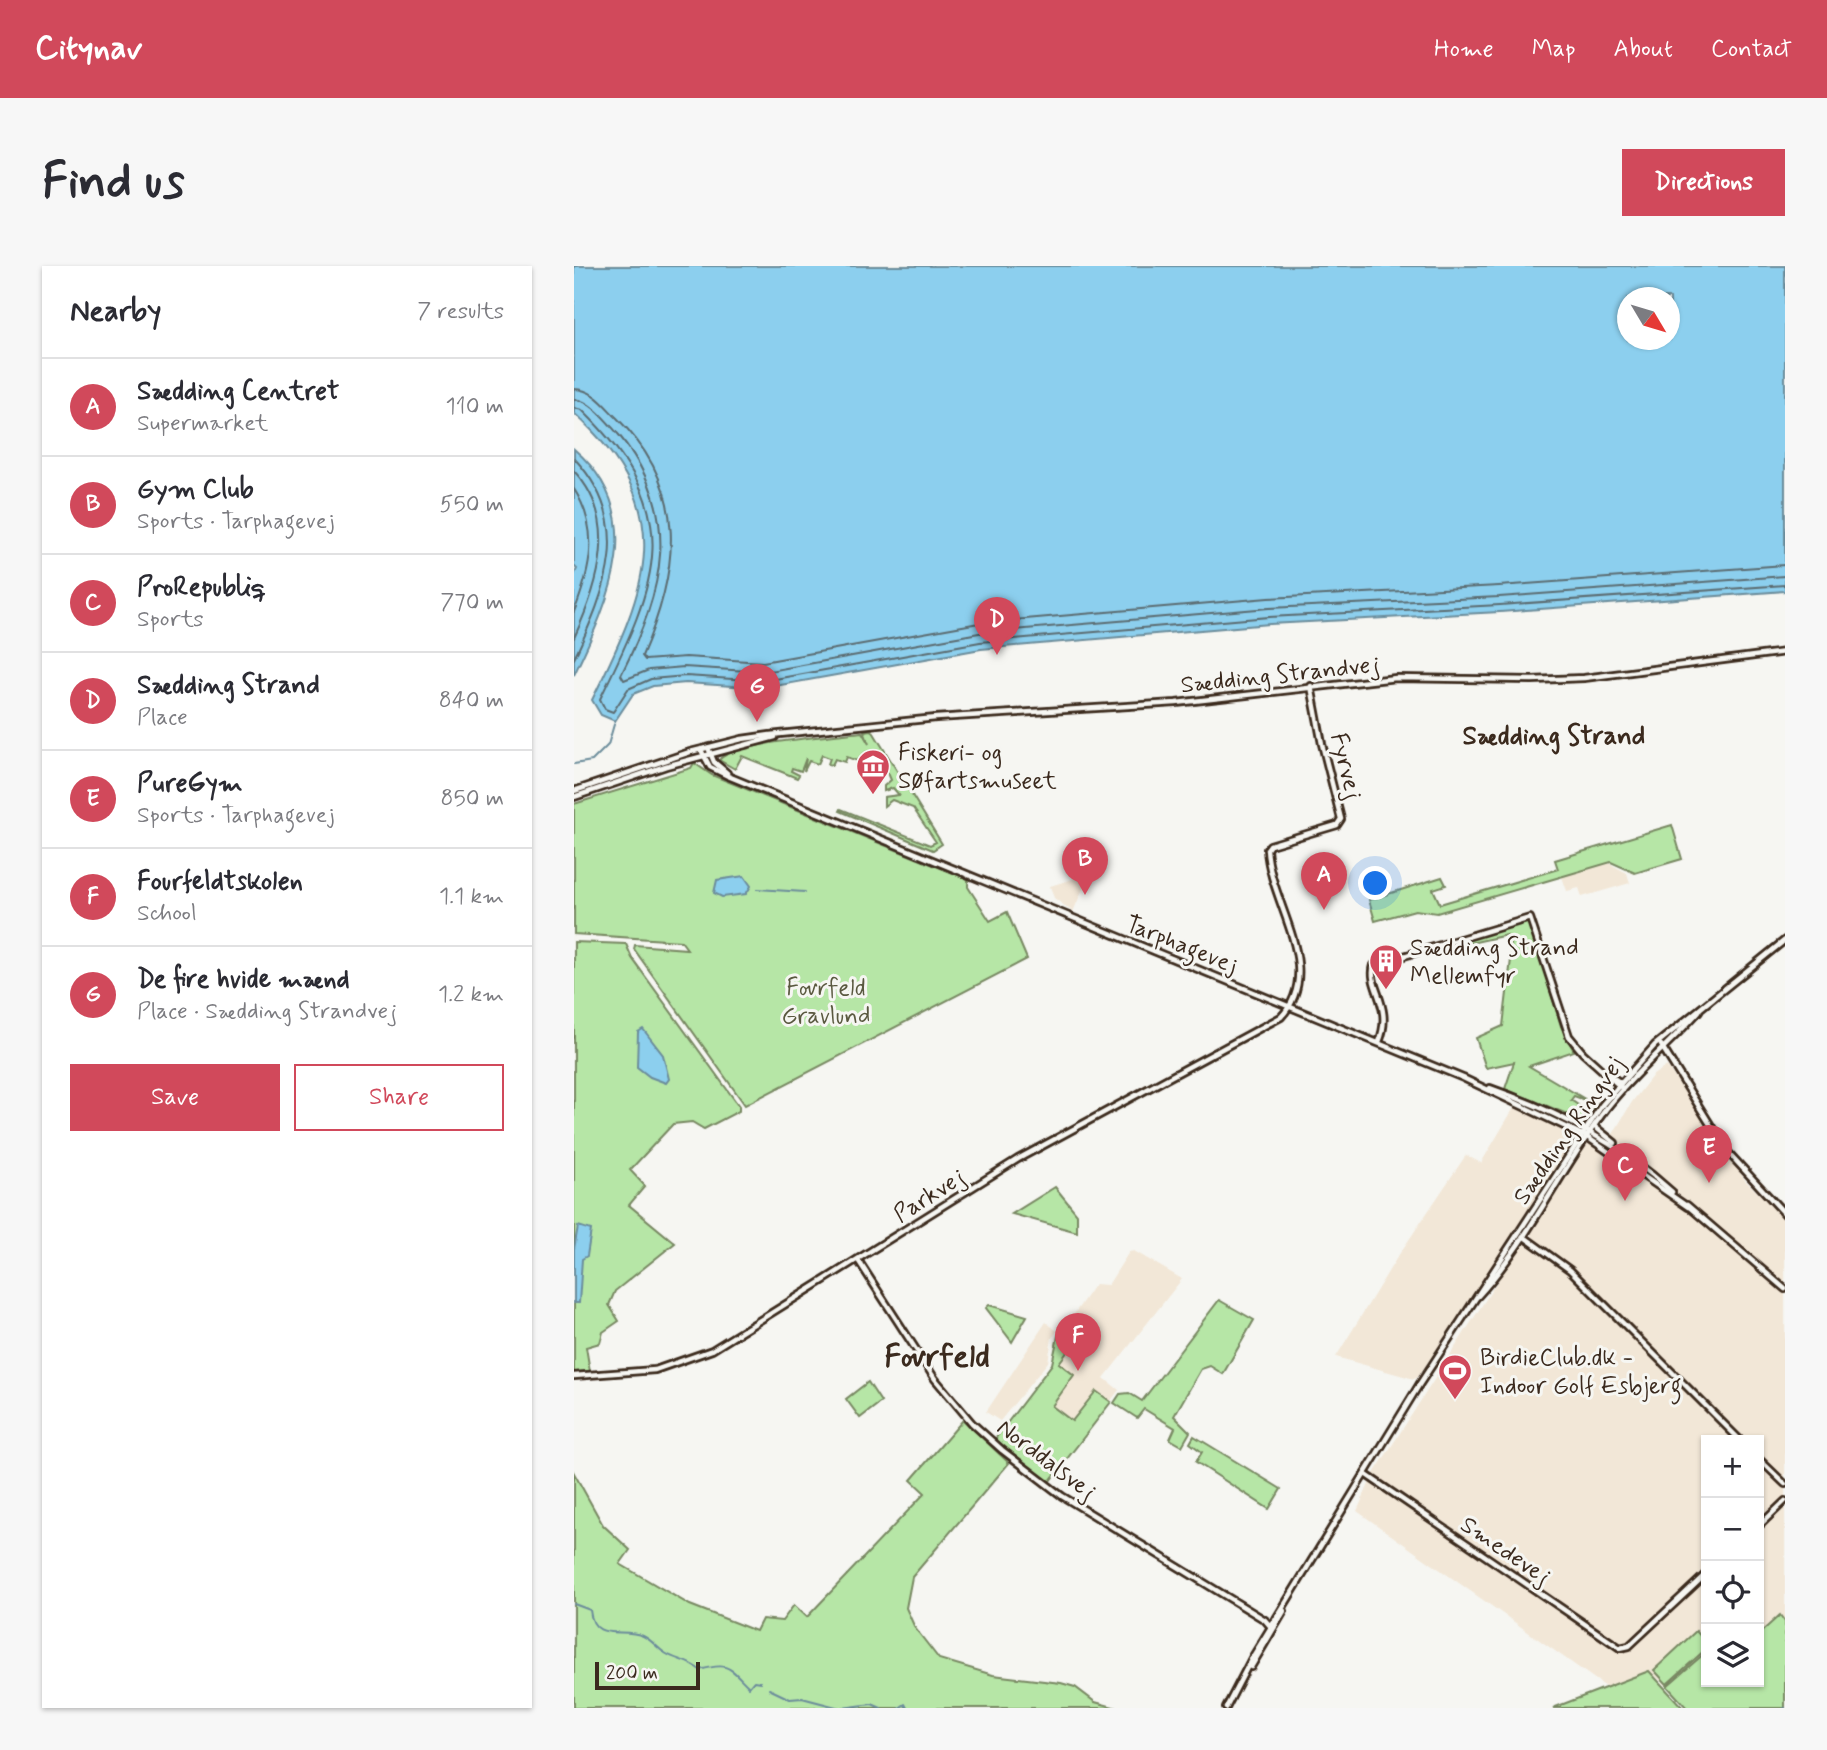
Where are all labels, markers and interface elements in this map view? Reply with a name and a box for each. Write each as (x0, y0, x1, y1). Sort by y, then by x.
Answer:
text: Citynav (35, 27, 142, 71)
text: Home (1434, 34, 1494, 65)
text: Map (1532, 34, 1576, 65)
text: About (1614, 34, 1673, 65)
text: Contact (1711, 34, 1792, 65)
button: Directions (1622, 149, 1785, 216)
text: Find us (42, 150, 185, 215)
north arrow (1617, 287, 1680, 350)
text: Nearby (70, 292, 161, 331)
text: 7 results (417, 297, 504, 327)
text: Sædding Centret (137, 375, 339, 409)
text: A (85, 392, 101, 422)
text: 110 m (445, 392, 504, 422)
text: Supermarket (137, 409, 268, 439)
text: Gym Club (137, 473, 254, 507)
text: B (86, 490, 100, 520)
text: 550 m (440, 490, 504, 520)
text: Sports · Tarphagevej (137, 507, 335, 537)
text: ProRepubliq (137, 571, 266, 605)
text: C (85, 588, 101, 618)
text: 770 m (440, 588, 504, 618)
pin: D (974, 597, 1020, 655)
text: Sports (137, 605, 204, 635)
street label: Sædding Strandvej (1179, 650, 1381, 701)
pin: G (734, 664, 780, 722)
text: Sædding Strand (137, 669, 320, 703)
text: D (85, 686, 101, 716)
text: 840 m (439, 686, 504, 716)
text: Place (137, 703, 188, 733)
district label: Sædding Strand (1463, 720, 1645, 755)
street label: Fyrvej (1322, 730, 1369, 803)
place label: Fiskeri- og Søfartsmuseet (898, 738, 1057, 797)
museum icon: Fiskeri- og Søfartsmuseet (854, 747, 892, 796)
text: PureGym (137, 767, 243, 801)
text: E (86, 784, 100, 814)
text: 850 m (440, 784, 504, 814)
text: Sports · Tarphagevej (137, 801, 335, 831)
pin: B (1062, 837, 1108, 895)
pin: A (1301, 852, 1347, 910)
text: Fourfeldtskolen (137, 865, 303, 899)
your location (1358, 866, 1392, 900)
text: F (87, 882, 99, 912)
text: 1.1 km (439, 882, 504, 912)
text: School (137, 899, 197, 929)
street label: Tarphagevej (1120, 909, 1242, 985)
place label: Sædding Strand Mellemfyr (1410, 933, 1579, 992)
building icon: Sædding Strand Mellemfyr (1367, 942, 1405, 991)
text: De fire hvide mænd (137, 963, 350, 997)
park label: Fovrfeld Gravlund (782, 973, 870, 1032)
text: G (85, 980, 101, 1010)
text: 1.2 km (438, 980, 504, 1010)
text: Place · Sædding Strandvej (137, 997, 397, 1027)
street label: Sædding Ringvej (1507, 1051, 1632, 1211)
button: Save (70, 1064, 280, 1131)
button: Share (294, 1064, 504, 1131)
pin: E (1686, 1125, 1732, 1183)
pin: C (1602, 1143, 1648, 1201)
street label: Parkvej (888, 1162, 972, 1230)
pin: F (1055, 1313, 1101, 1371)
district label: Fovrfeld (884, 1336, 990, 1378)
place label: BirdieClub.dk - Indoor Golf Esbjerg (1480, 1343, 1682, 1405)
sports icon: BirdieClub.dk - Indoor Golf Esbjerg (1436, 1352, 1474, 1401)
street label: Norddalsvej (990, 1413, 1102, 1508)
map controls (1701, 1435, 1764, 1687)
button: + (1701, 1435, 1764, 1498)
button: − (1701, 1498, 1764, 1561)
street label: Smedevej (1454, 1510, 1556, 1593)
button: locate (1701, 1561, 1764, 1624)
button: layers (1701, 1624, 1764, 1687)
scale bar (595, 1659, 700, 1691)
text: 200 m (606, 1661, 658, 1686)

